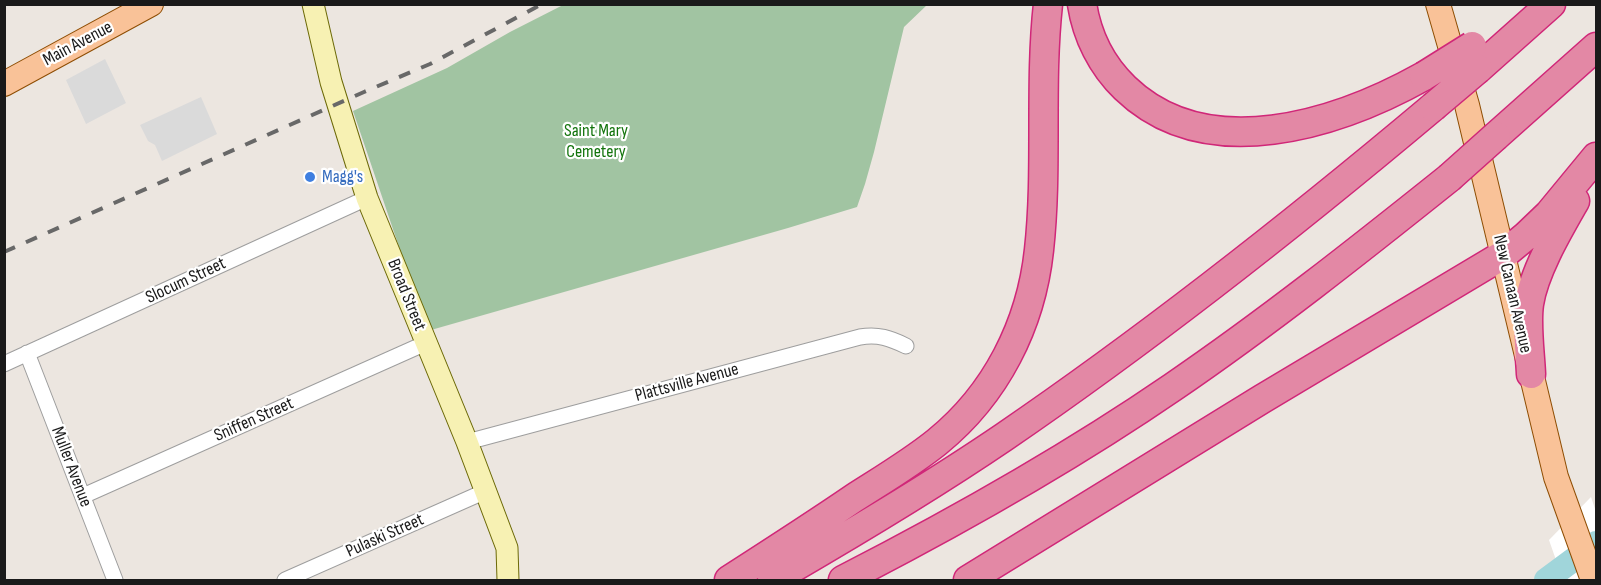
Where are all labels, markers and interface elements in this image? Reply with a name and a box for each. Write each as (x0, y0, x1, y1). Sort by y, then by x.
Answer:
street label: Main Avenue (40, 17, 116, 71)
park label: Saint Mary Cemetery (564, 120, 628, 162)
place label: Magg's (322, 166, 363, 188)
marker: Magg's (303, 170, 317, 184)
street label: New Canaan Avenue (1488, 233, 1536, 355)
street label: Slocum Street (143, 253, 229, 309)
street label: Broad Street (382, 256, 430, 334)
street label: Plattsville Avenue (633, 359, 741, 407)
street label: Sniffen Street (211, 393, 297, 447)
street label: Muller Avenue (46, 424, 96, 510)
street label: Pulaski Street (343, 509, 427, 563)

